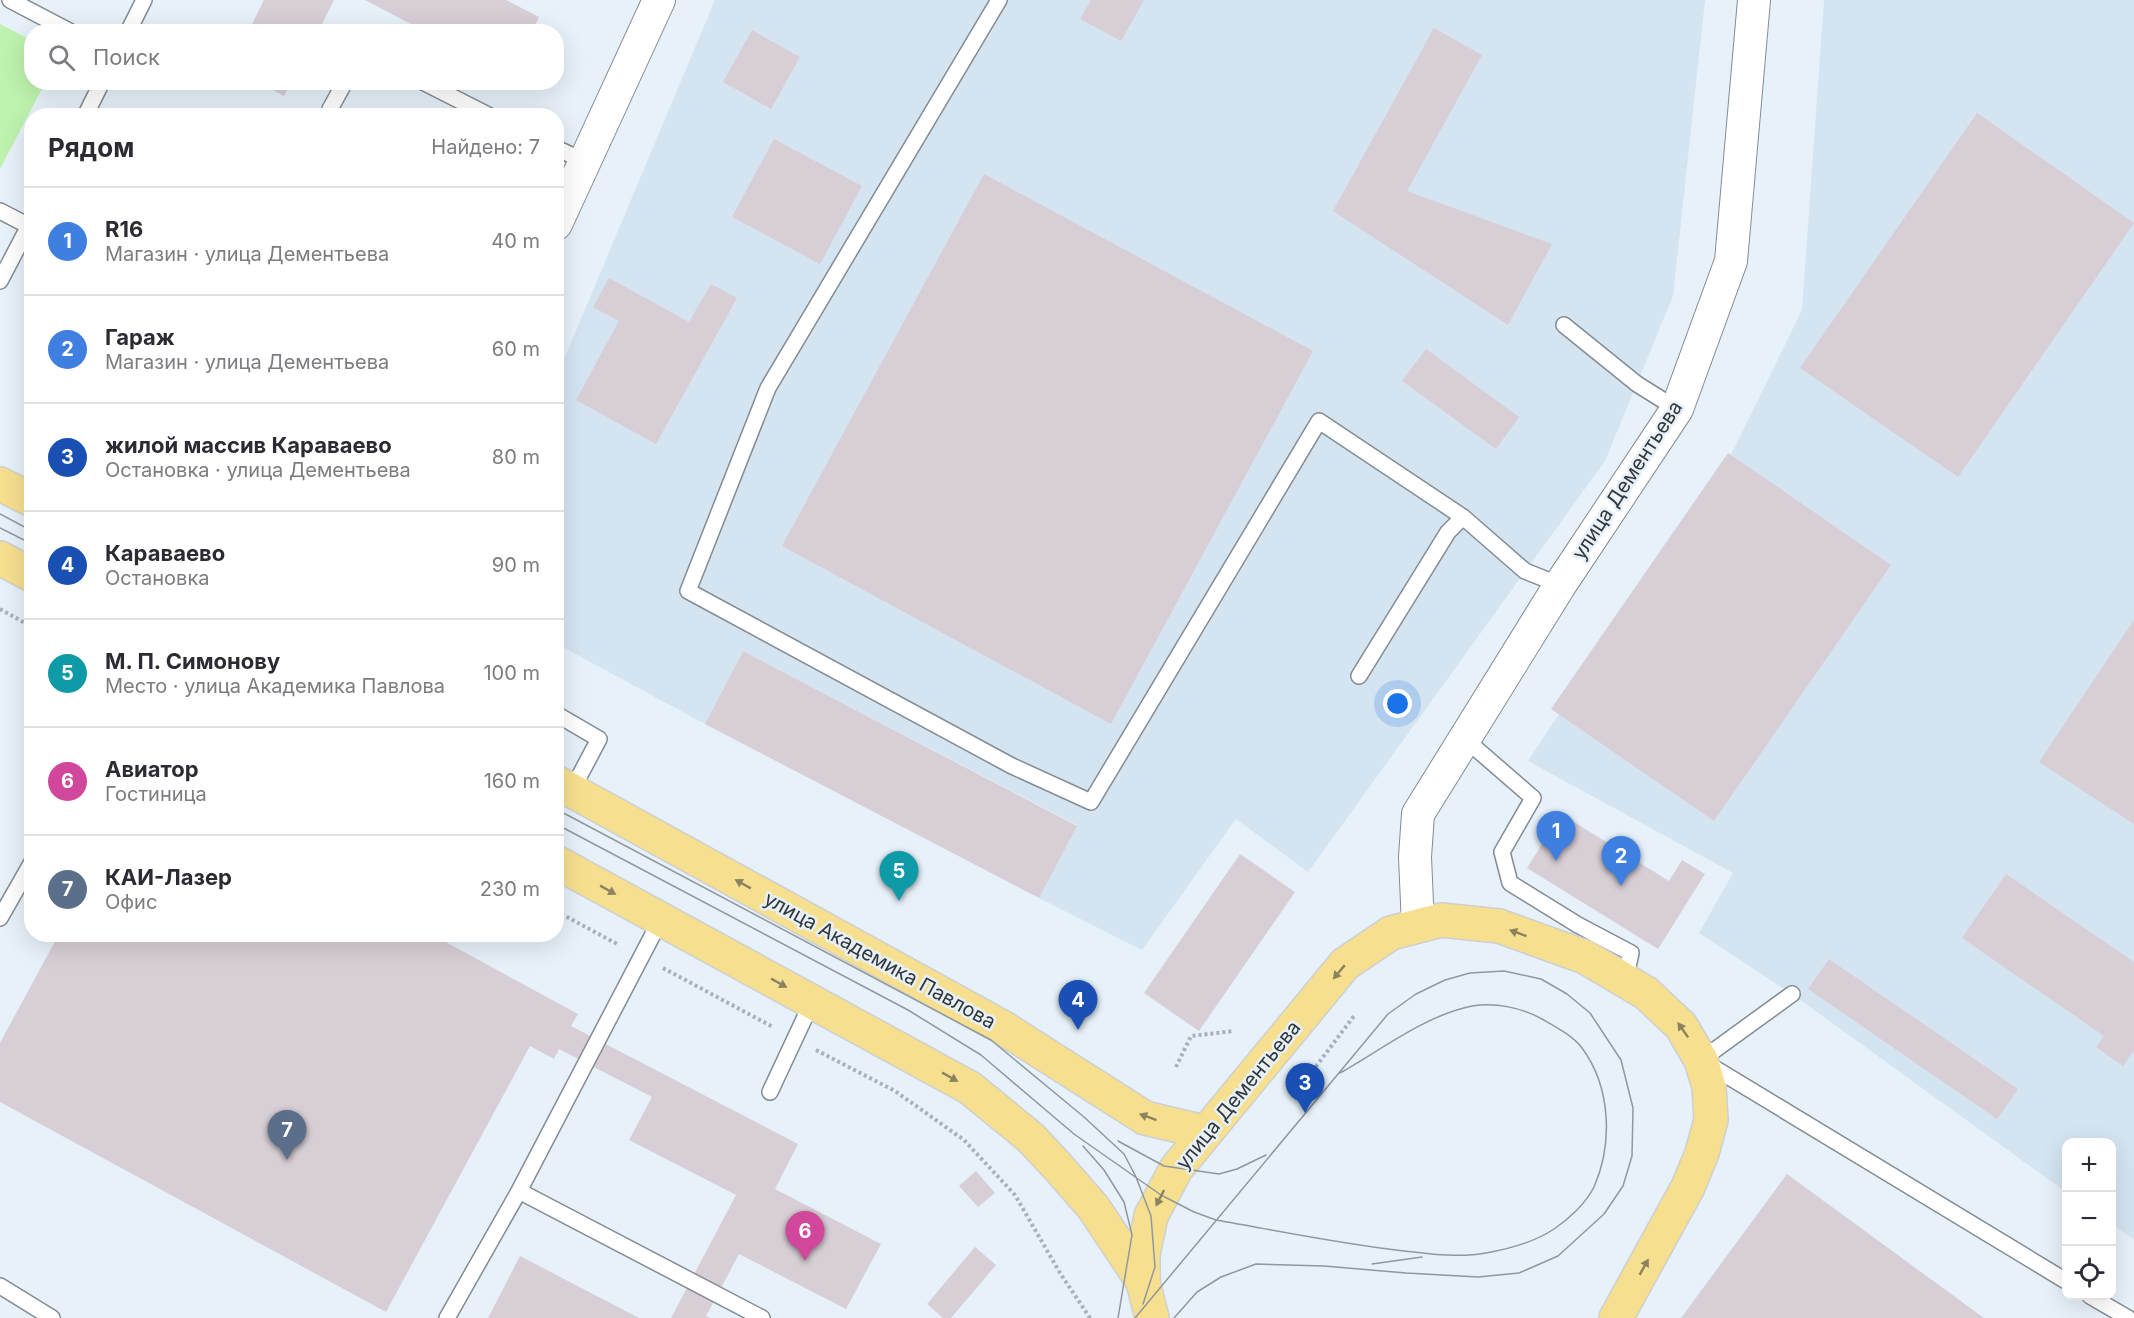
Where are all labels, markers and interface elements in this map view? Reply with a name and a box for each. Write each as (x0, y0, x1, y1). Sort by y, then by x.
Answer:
search box (24, 24, 564, 90)
icon: search (45, 41, 78, 74)
text: Поиск (93, 44, 160, 70)
text: Рядом (48, 132, 134, 163)
text: Найдено: 7 (431, 135, 540, 159)
text: R16 (105, 216, 143, 242)
text: 1 (63, 229, 72, 253)
text: 40 m (491, 229, 540, 253)
text: Магазин · улица Дементьева (105, 242, 389, 266)
text: Гараж (105, 324, 175, 350)
text: 2 (61, 337, 74, 361)
text: 60 m (492, 337, 540, 361)
text: Магазин · улица Дементьева (105, 350, 389, 374)
street label: улица Дементьева (1567, 396, 1687, 564)
text: жилой массив Караваево (105, 432, 392, 458)
text: 3 (61, 445, 74, 469)
text: 80 m (492, 445, 540, 469)
text: Остановка · улица Дементьева (105, 458, 411, 482)
text: Караваево (105, 540, 225, 566)
text: 4 (61, 553, 74, 577)
text: 90 m (492, 553, 540, 577)
text: Остановка (105, 566, 209, 590)
text: М. П. Симонову (105, 648, 280, 674)
text: 5 (61, 661, 74, 685)
text: 100 m (483, 661, 540, 685)
text: Место · улица Академика Павлова (105, 674, 445, 698)
your location (1383, 689, 1412, 718)
text: Авиатор (105, 756, 199, 782)
text: 6 (61, 769, 74, 793)
text: 160 m (484, 769, 540, 793)
text: Гостиница (105, 782, 207, 806)
pin: 1 (1536, 812, 1576, 861)
pin: 2 (1602, 836, 1640, 886)
pin: 5 (880, 852, 918, 901)
text: КАИ-Лазер (105, 864, 232, 890)
text: 7 (62, 877, 73, 901)
text: 230 m (480, 877, 540, 901)
one-way arrow (734, 879, 751, 889)
one-way arrow (600, 885, 617, 895)
street label: улица Академика Павлова (760, 886, 1000, 1034)
text: Офис (105, 890, 157, 914)
one-way arrow (1509, 927, 1527, 937)
one-way arrow (1333, 964, 1346, 979)
one-way arrow (771, 978, 788, 988)
pin: 4 (1058, 980, 1098, 1030)
street label: улица Дементьева (1171, 1016, 1305, 1174)
one-way arrow (1677, 1023, 1689, 1039)
pin: 3 (1286, 1064, 1324, 1113)
one-way arrow (942, 1072, 959, 1082)
pin: 7 (268, 1110, 306, 1160)
one-way arrow (1139, 1112, 1157, 1122)
map controls (2062, 1138, 2116, 1300)
button: + (2062, 1138, 2116, 1192)
one-way arrow (1156, 1189, 1166, 1207)
button: − (2062, 1192, 2116, 1246)
pin: 6 (786, 1212, 824, 1261)
button: locate (2062, 1246, 2116, 1300)
one-way arrow (1639, 1258, 1649, 1275)

